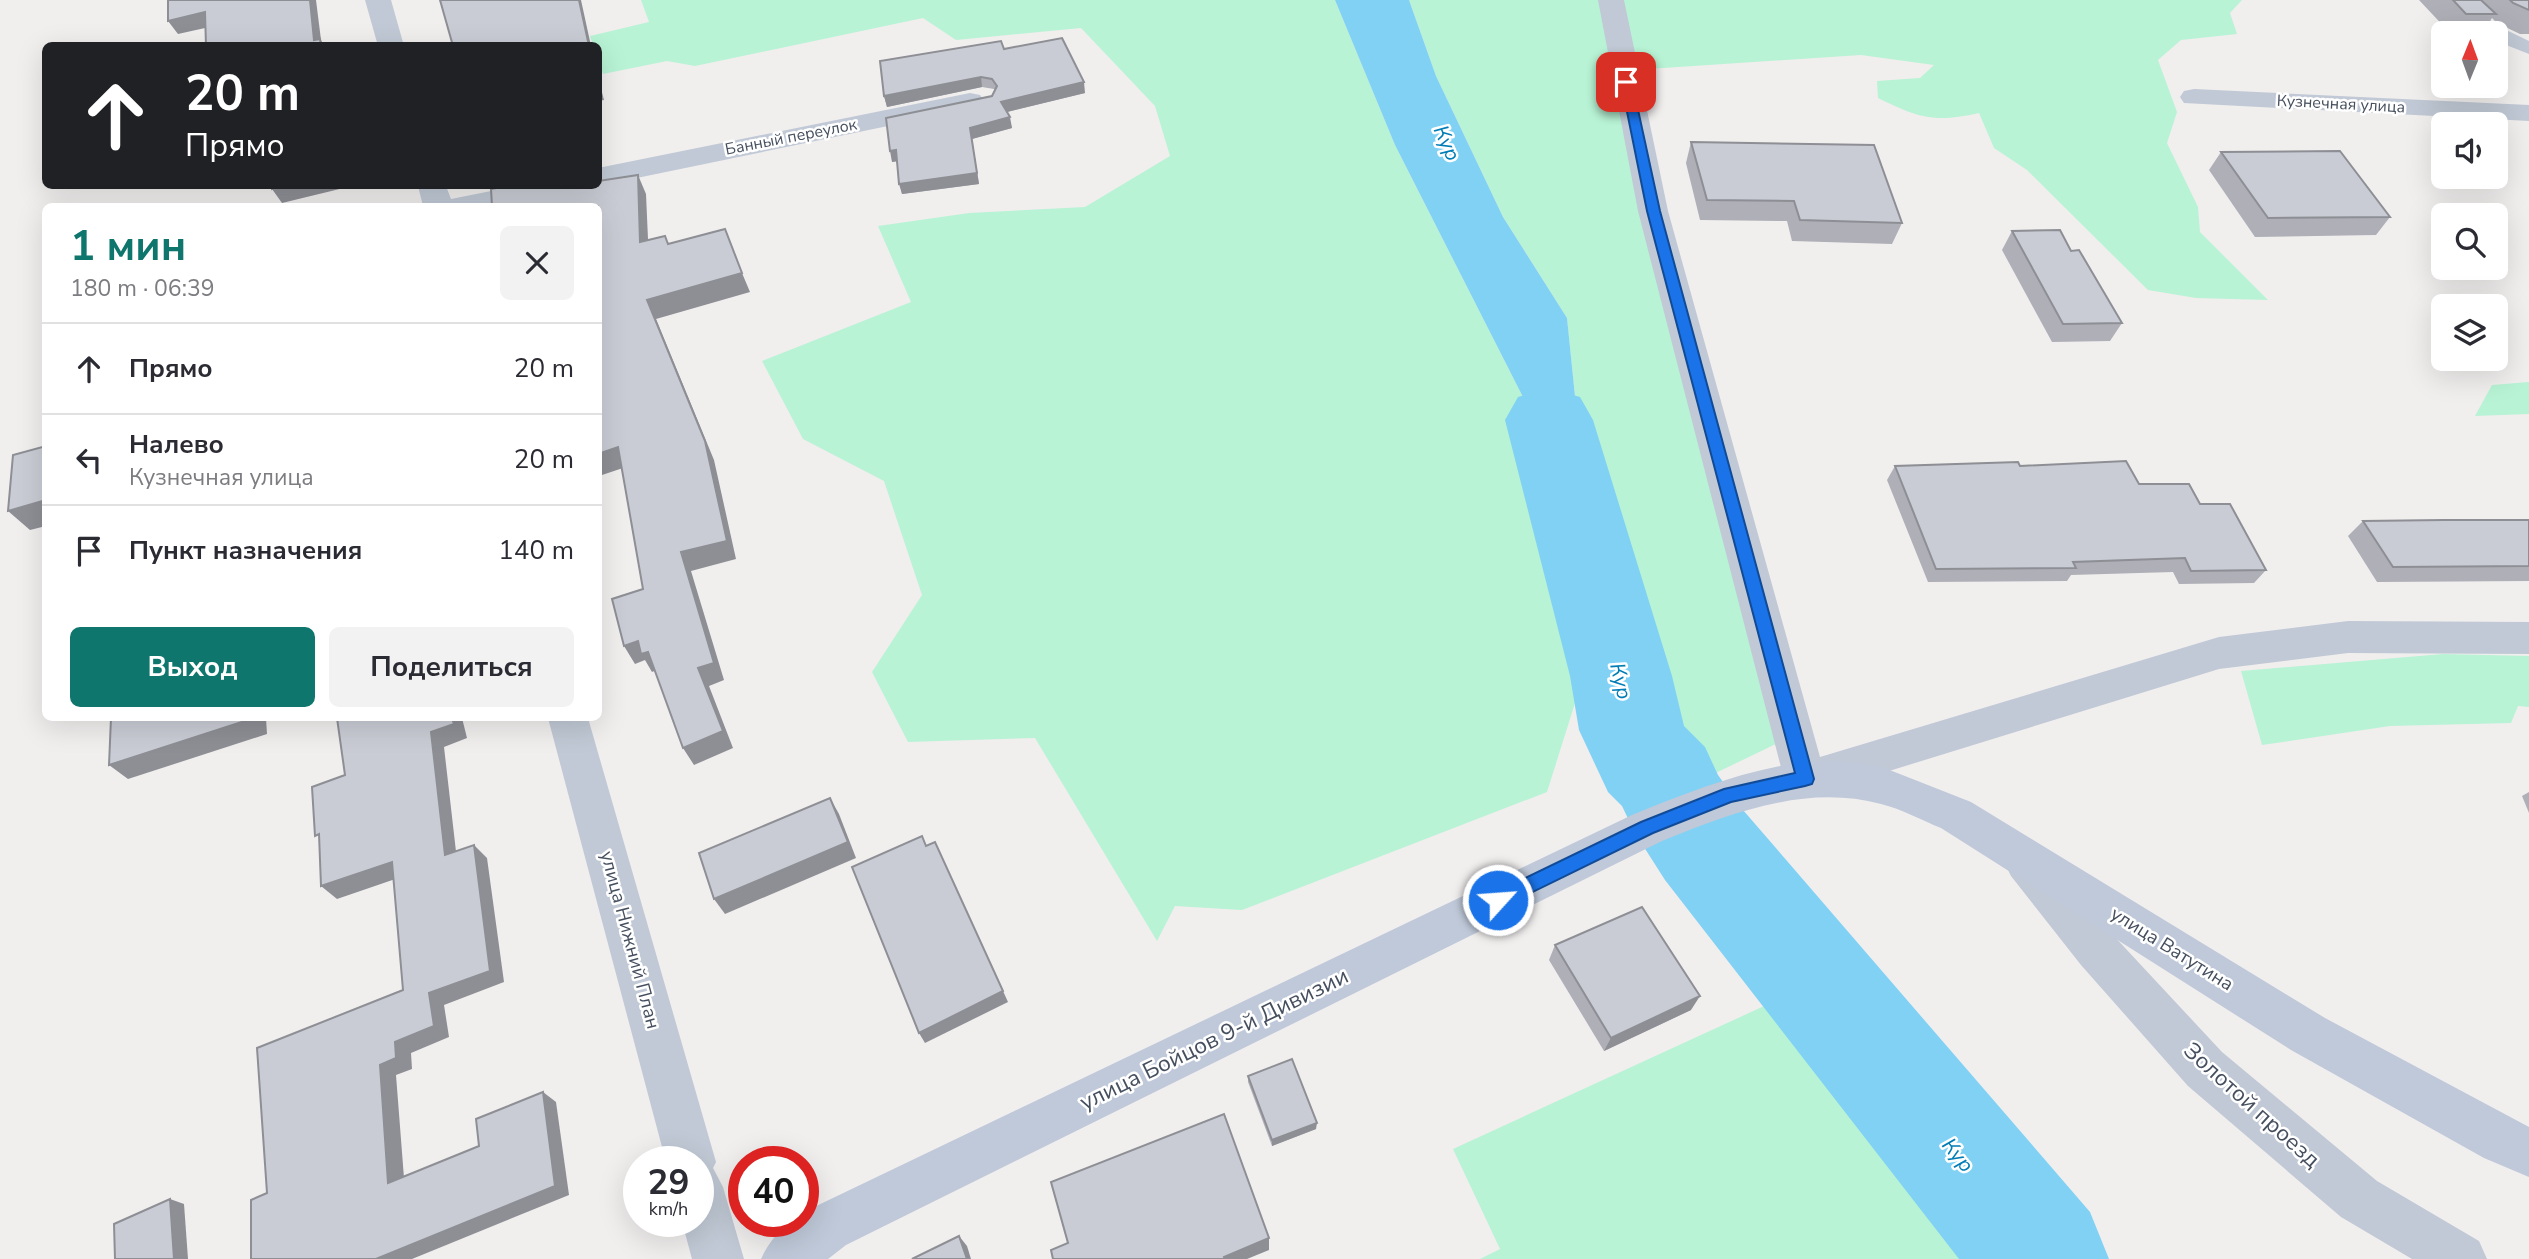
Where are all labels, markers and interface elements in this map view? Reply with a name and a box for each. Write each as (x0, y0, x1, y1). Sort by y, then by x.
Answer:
north arrow (2431, 21, 2508, 98)
map controls (2431, 21, 2508, 371)
pin (1596, 52, 1656, 112)
text: 20 m (185, 60, 300, 127)
icon: arrive (1607, 63, 1645, 101)
icon: ahead (70, 70, 161, 161)
street label: Кузнечная улица (2276, 90, 2406, 118)
button: sound (2431, 112, 2508, 189)
street label: Банный переулок (723, 113, 859, 161)
water label: Кур (1427, 121, 1467, 165)
text: Прямо (185, 124, 285, 167)
button: search (2431, 203, 2508, 280)
text: 1 мин (70, 218, 186, 275)
button: close (500, 226, 574, 300)
text: 180 m · 06:39 (70, 273, 215, 304)
button: layers (2431, 294, 2508, 371)
icon: ahead (70, 350, 108, 388)
text: Прямо (129, 351, 213, 386)
text: 20 m (514, 351, 574, 386)
text: Налево (129, 427, 224, 462)
icon: left (70, 441, 108, 479)
text: 20 m (514, 442, 574, 477)
text: Кузнечная улица (129, 462, 314, 493)
icon: arrive (70, 532, 108, 570)
text: Пункт назначения (129, 533, 362, 568)
text: 140 m (498, 533, 574, 568)
button: Выход (70, 627, 315, 707)
button: Поделиться (329, 627, 574, 707)
water label: Кур (1603, 660, 1639, 702)
street label: улица Нижний План (594, 848, 666, 1032)
position arrow (1461, 863, 1535, 937)
street label: улица Ватутина (2106, 901, 2238, 997)
street label: улица Бойцов 9-й Дивизии (1074, 960, 1354, 1118)
street label: Золотой проезд (2177, 1035, 2327, 1175)
water label: Кур (1936, 1132, 1980, 1178)
speed limit sign: 40 (728, 1146, 819, 1237)
text: 29 (647, 1159, 690, 1206)
text: km/h (649, 1197, 688, 1221)

